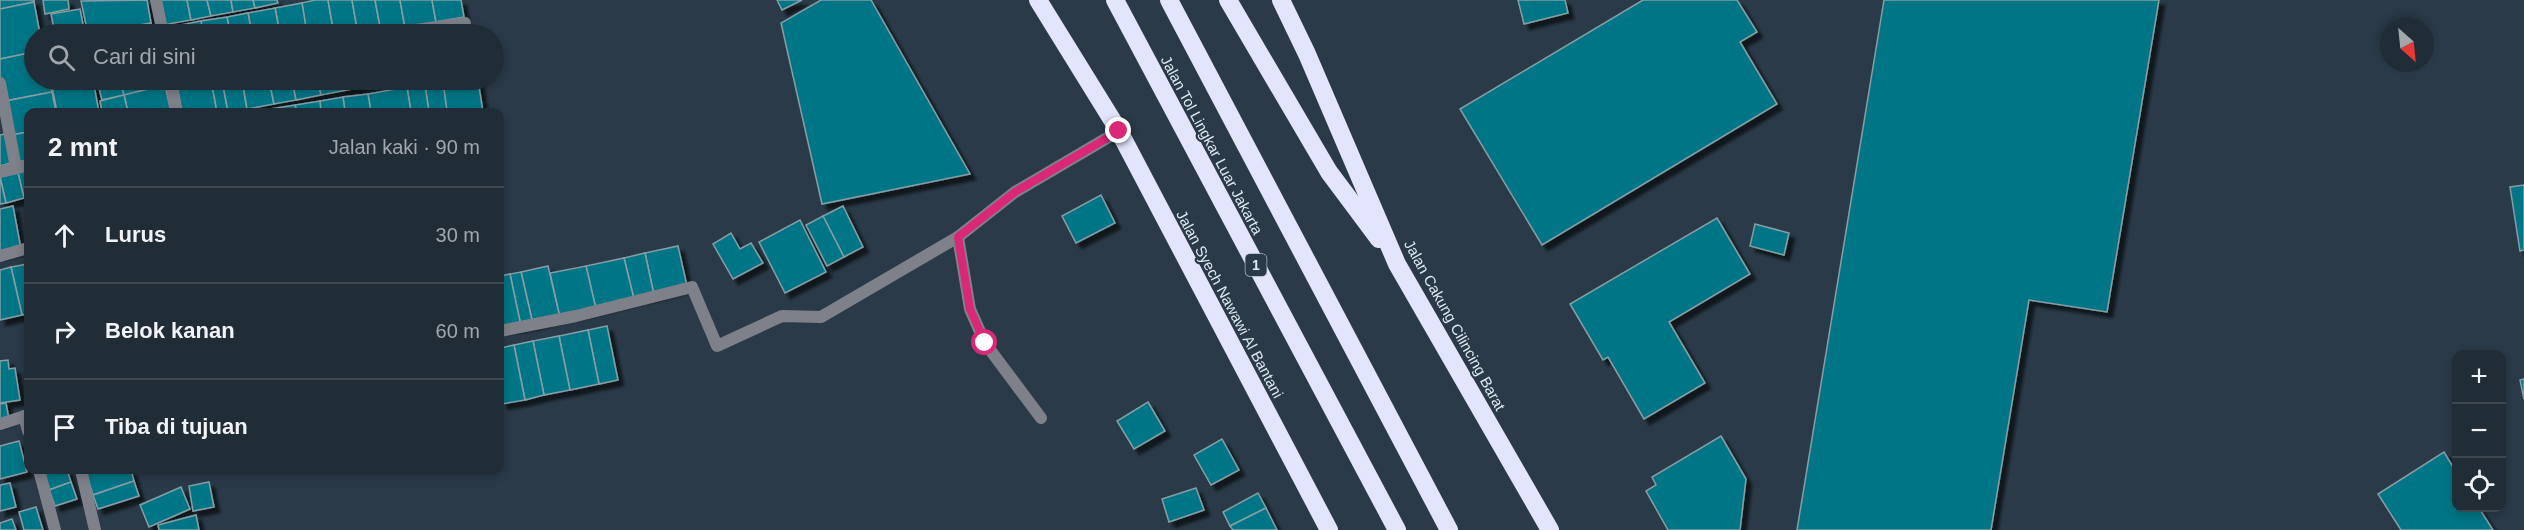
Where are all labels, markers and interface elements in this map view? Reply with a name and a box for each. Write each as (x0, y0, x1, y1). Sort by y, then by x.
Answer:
north arrow (2380, 18, 2434, 72)
search box (24, 24, 504, 90)
icon: search (45, 41, 78, 74)
text: Cari di sini (93, 44, 196, 69)
street label: Jalan Tol Lingkar Luar Jakarta (1158, 53, 1267, 238)
route end (1105, 117, 1131, 143)
text: 2 mnt (48, 132, 117, 162)
text: Jalan kaki · 90 m (329, 136, 480, 158)
street label: Jalan Syech Nawawi Al Bantani (1173, 207, 1287, 401)
icon: ahead (48, 219, 81, 252)
text: Lurus (105, 222, 166, 247)
text: 30 m (436, 224, 480, 246)
street label: Jalan Cakung Cilincing Barat (1401, 237, 1510, 414)
road number: 1 (1246, 254, 1266, 276)
icon: right (48, 315, 81, 348)
text: Belok kanan (105, 318, 235, 343)
text: 60 m (436, 320, 480, 342)
route start (971, 329, 997, 355)
map controls (2452, 350, 2506, 512)
button: + (2452, 350, 2506, 404)
button: − (2452, 404, 2506, 458)
icon: arrive (48, 411, 81, 444)
text: Tiba di tujuan (105, 414, 248, 439)
button: locate (2452, 458, 2506, 512)

